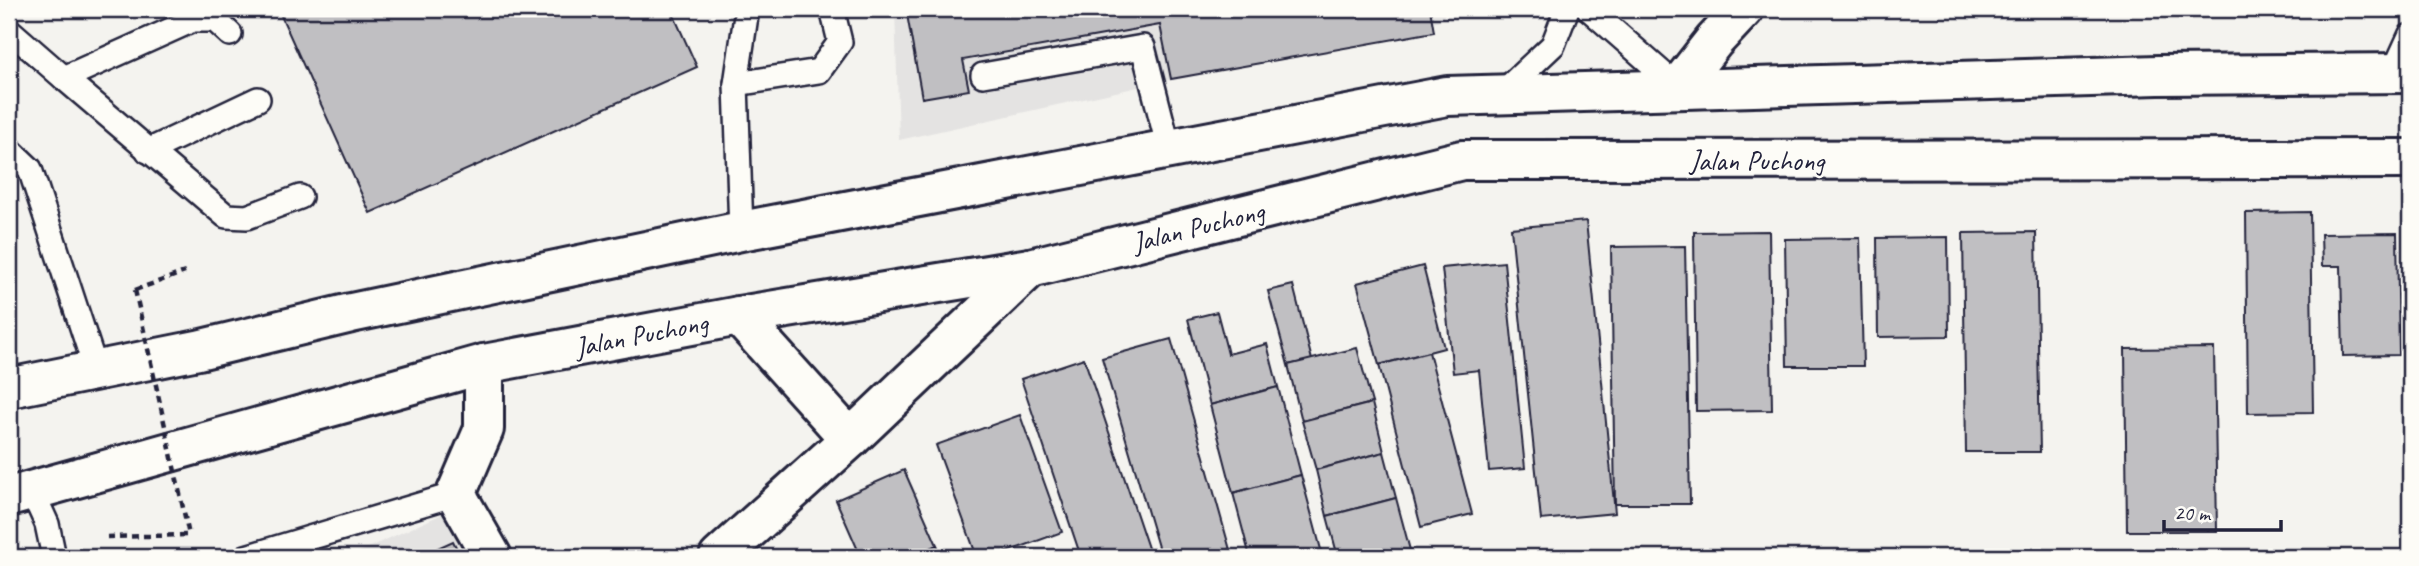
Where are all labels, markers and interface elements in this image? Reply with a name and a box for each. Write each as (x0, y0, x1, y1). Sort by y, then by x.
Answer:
street label: Jalan Puchong (1688, 143, 1826, 178)
street label: Jalan Puchong (1127, 193, 1270, 260)
street label: Jalan Puchong (570, 304, 712, 365)
scale bar (2164, 489, 2281, 533)
text: 20 m (2174, 500, 2212, 526)

